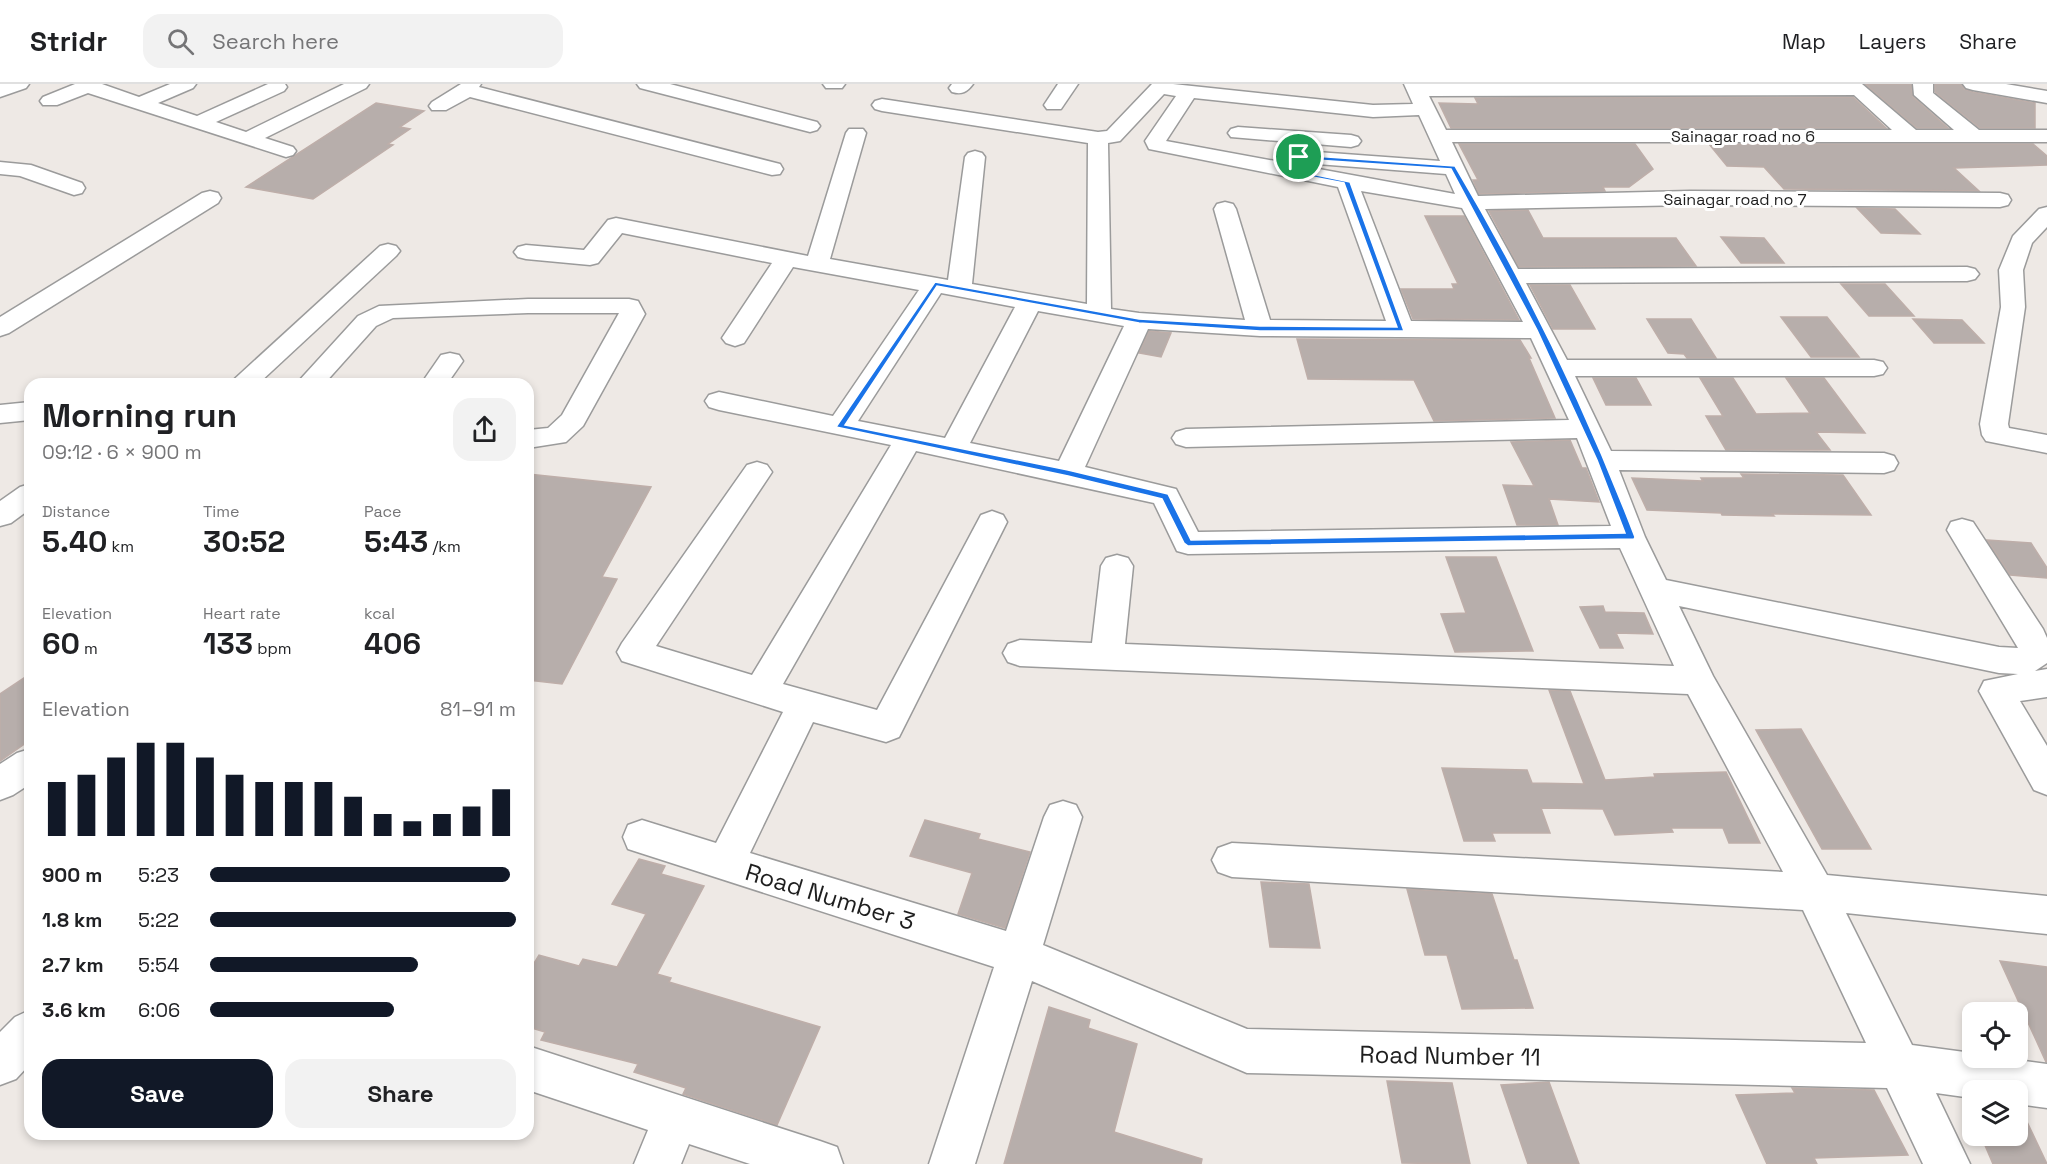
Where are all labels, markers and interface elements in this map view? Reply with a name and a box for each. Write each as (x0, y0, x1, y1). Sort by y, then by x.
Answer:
search box (143, 14, 563, 68)
text: Stridr (30, 23, 107, 59)
icon: search (164, 25, 197, 58)
text: Search here (212, 27, 339, 55)
text: Map (1782, 28, 1826, 55)
text: Layers (1859, 28, 1926, 55)
text: Share (1959, 28, 2017, 55)
street label: Sainagar road no 6 (1671, 126, 1815, 147)
pin (1273, 131, 1324, 182)
icon: arrive (1282, 140, 1315, 173)
street label: Sainagar road no 7 (1663, 189, 1807, 210)
text: Morning run (42, 395, 237, 437)
button: share (453, 398, 516, 461)
text: 09:12 · 6 × 900 m (42, 439, 202, 465)
text: Distance (42, 501, 110, 522)
text: Time (203, 501, 239, 522)
text: Pace (364, 501, 401, 522)
text: 5.40 (42, 522, 107, 561)
text: 30:52 (203, 522, 285, 561)
text: 5:43 (364, 522, 428, 561)
text: km (107, 536, 134, 557)
text: /km (428, 536, 461, 557)
text: Elevation (42, 603, 112, 624)
text: Heart rate (203, 603, 281, 624)
text: kcal (364, 603, 395, 624)
text: 60 (42, 624, 80, 663)
text: 133 (203, 624, 253, 663)
text: 406 (364, 624, 421, 663)
text: m (80, 638, 98, 659)
text: bpm (253, 638, 292, 659)
text: Elevation (42, 696, 130, 722)
text: 81–91 m (440, 696, 516, 722)
street label: Road Number 3 (742, 856, 919, 937)
text: 900 m (42, 862, 102, 888)
text: 5:23 (138, 862, 179, 888)
text: 1.8 km (42, 907, 102, 933)
text: 5:22 (138, 907, 179, 933)
text: 2.7 km (42, 952, 104, 978)
text: 5:54 (138, 952, 180, 978)
text: 3.6 km (42, 997, 106, 1023)
text: 6:06 (138, 997, 180, 1023)
map controls (1962, 1002, 2028, 1146)
button: locate (1962, 1002, 2028, 1068)
street label: Road Number 11 (1359, 1038, 1541, 1073)
button: Save (42, 1059, 273, 1128)
button: Share (285, 1059, 516, 1128)
button: layers (1962, 1080, 2028, 1146)

